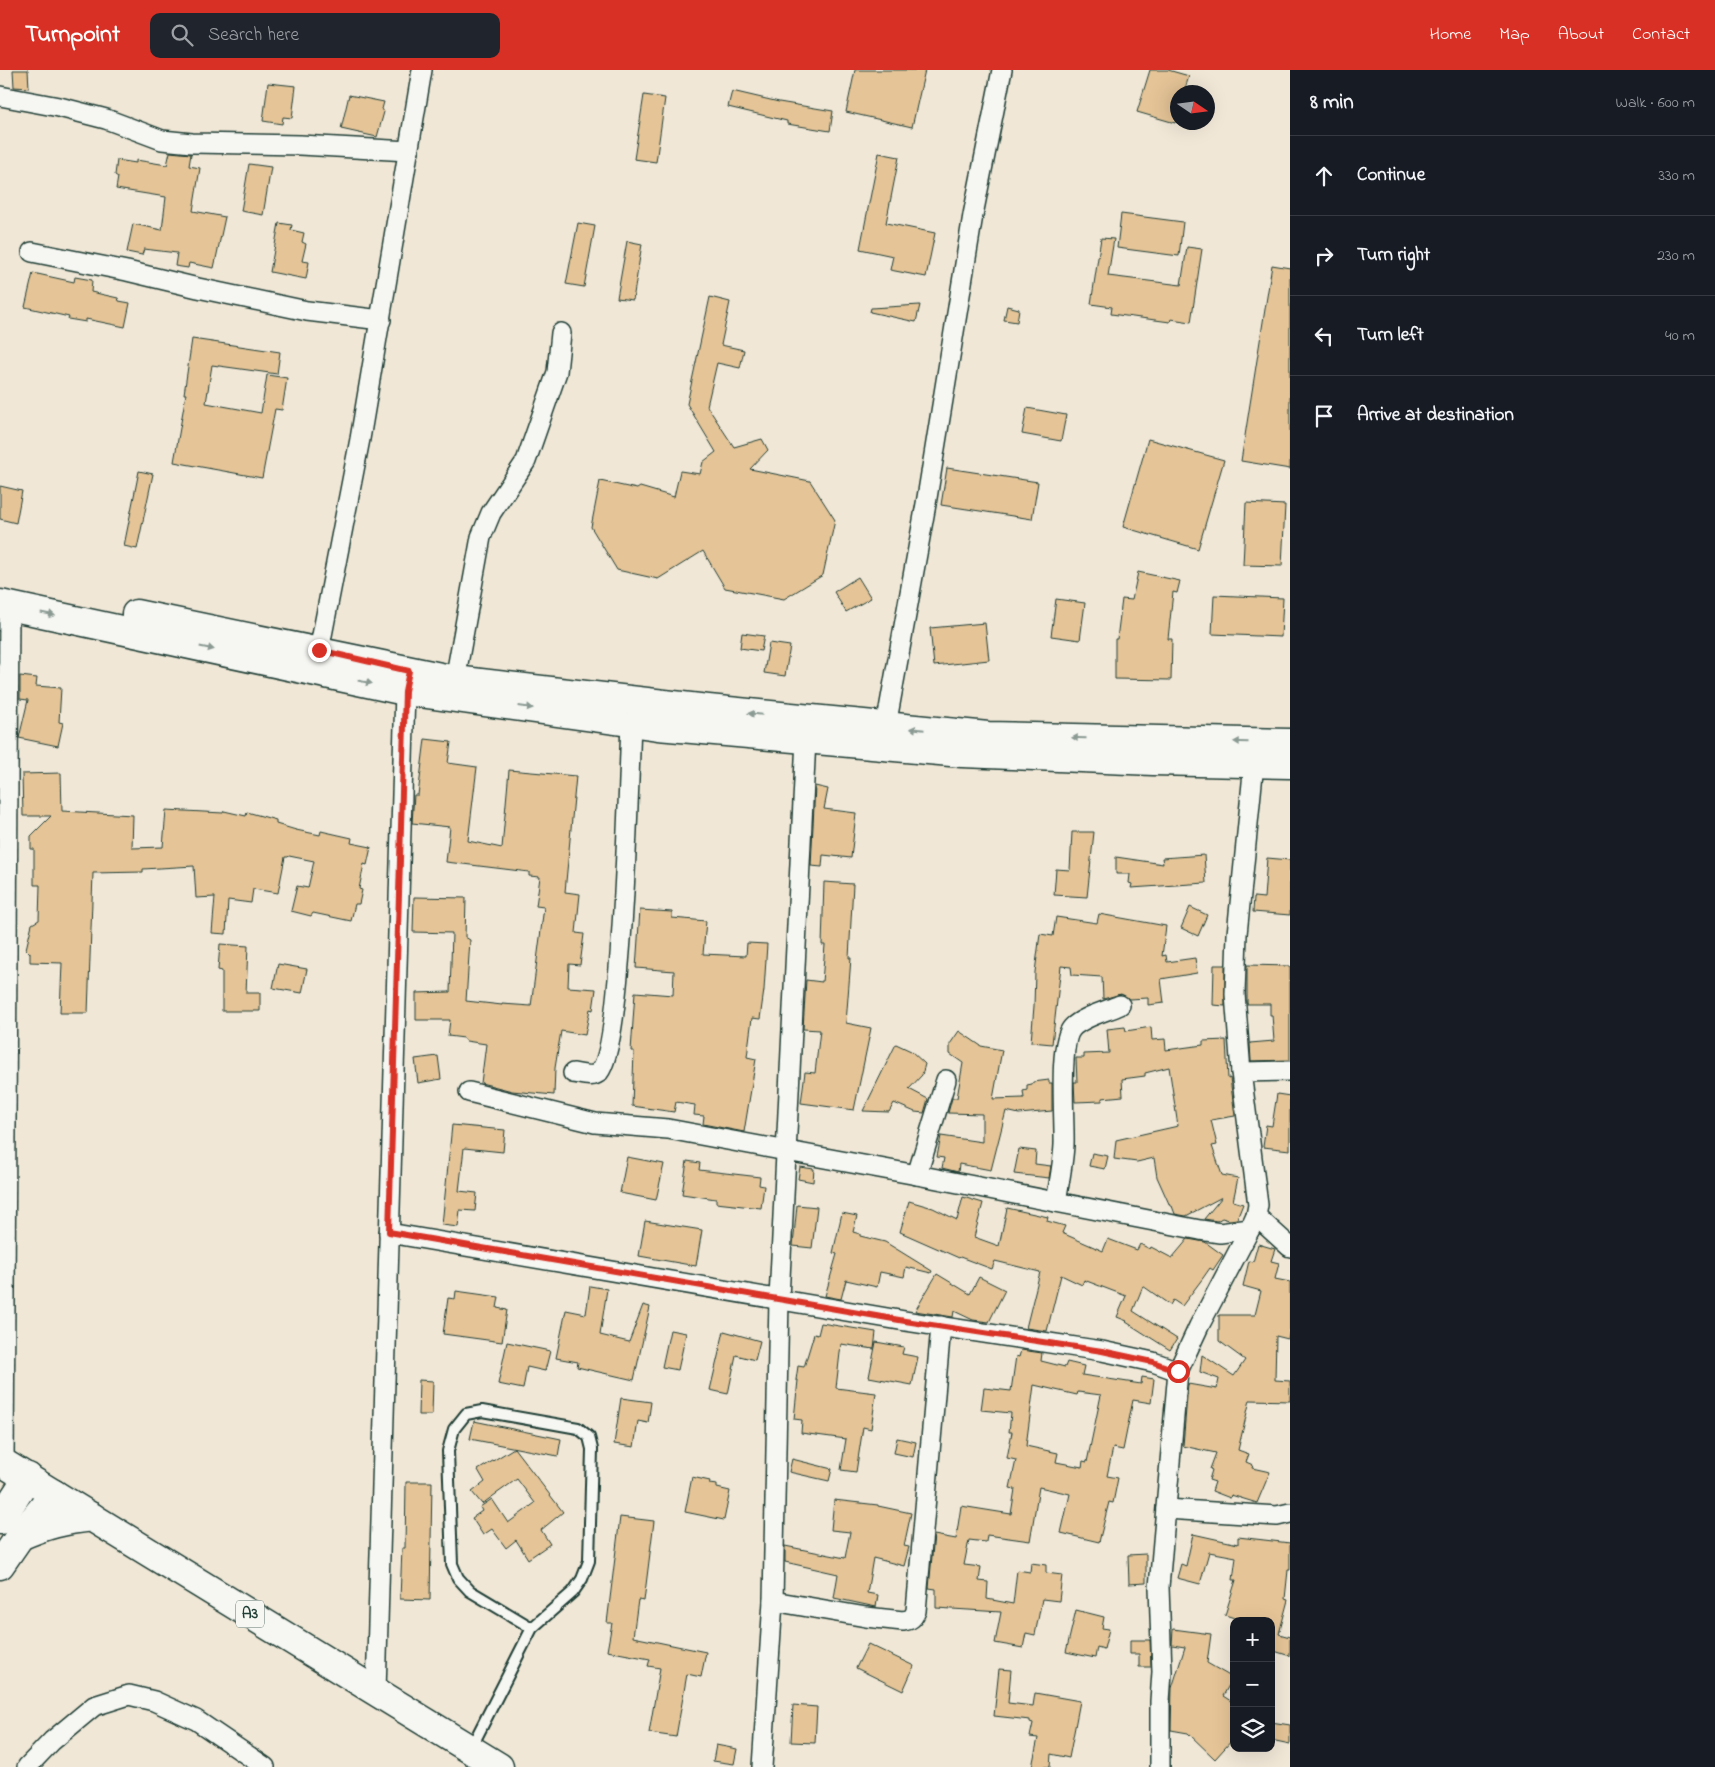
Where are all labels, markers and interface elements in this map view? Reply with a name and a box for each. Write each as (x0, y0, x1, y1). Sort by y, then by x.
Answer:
search box (150, 13, 500, 58)
text: Turnpoint (25, 18, 120, 53)
icon: search (168, 21, 196, 49)
text: Search here (208, 22, 299, 49)
text: Home (1430, 22, 1471, 48)
text: Map (1499, 22, 1530, 48)
text: About (1558, 22, 1604, 48)
text: Contact (1632, 22, 1690, 48)
north arrow (1170, 85, 1215, 130)
text: 8 min (1310, 88, 1354, 118)
text: Walk · 600 m (1616, 91, 1695, 115)
icon: ahead (1310, 162, 1338, 190)
text: Continue (1357, 162, 1425, 189)
text: 330 m (1658, 164, 1695, 188)
icon: right (1310, 242, 1338, 270)
text: Turn right (1357, 242, 1430, 269)
text: 230 m (1657, 244, 1695, 268)
icon: left (1310, 322, 1338, 350)
text: Turn left (1357, 322, 1424, 349)
text: 40 m (1665, 324, 1695, 348)
icon: arrive (1310, 402, 1338, 430)
text: Arrive at destination (1357, 402, 1514, 429)
one-way arrow (40, 610, 55, 618)
route end (308, 639, 331, 662)
one-way arrow (199, 644, 214, 652)
one-way arrow (358, 678, 373, 686)
one-way arrow (518, 704, 534, 712)
one-way arrow (747, 710, 763, 718)
one-way arrow (908, 725, 924, 733)
one-way arrow (1071, 734, 1087, 742)
one-way arrow (1233, 738, 1249, 746)
route start (1167, 1360, 1190, 1383)
road number: A3 (236, 1600, 264, 1628)
map controls (1230, 1617, 1275, 1752)
button: + (1230, 1617, 1275, 1662)
button: − (1230, 1662, 1275, 1707)
button: layers (1230, 1707, 1275, 1752)

